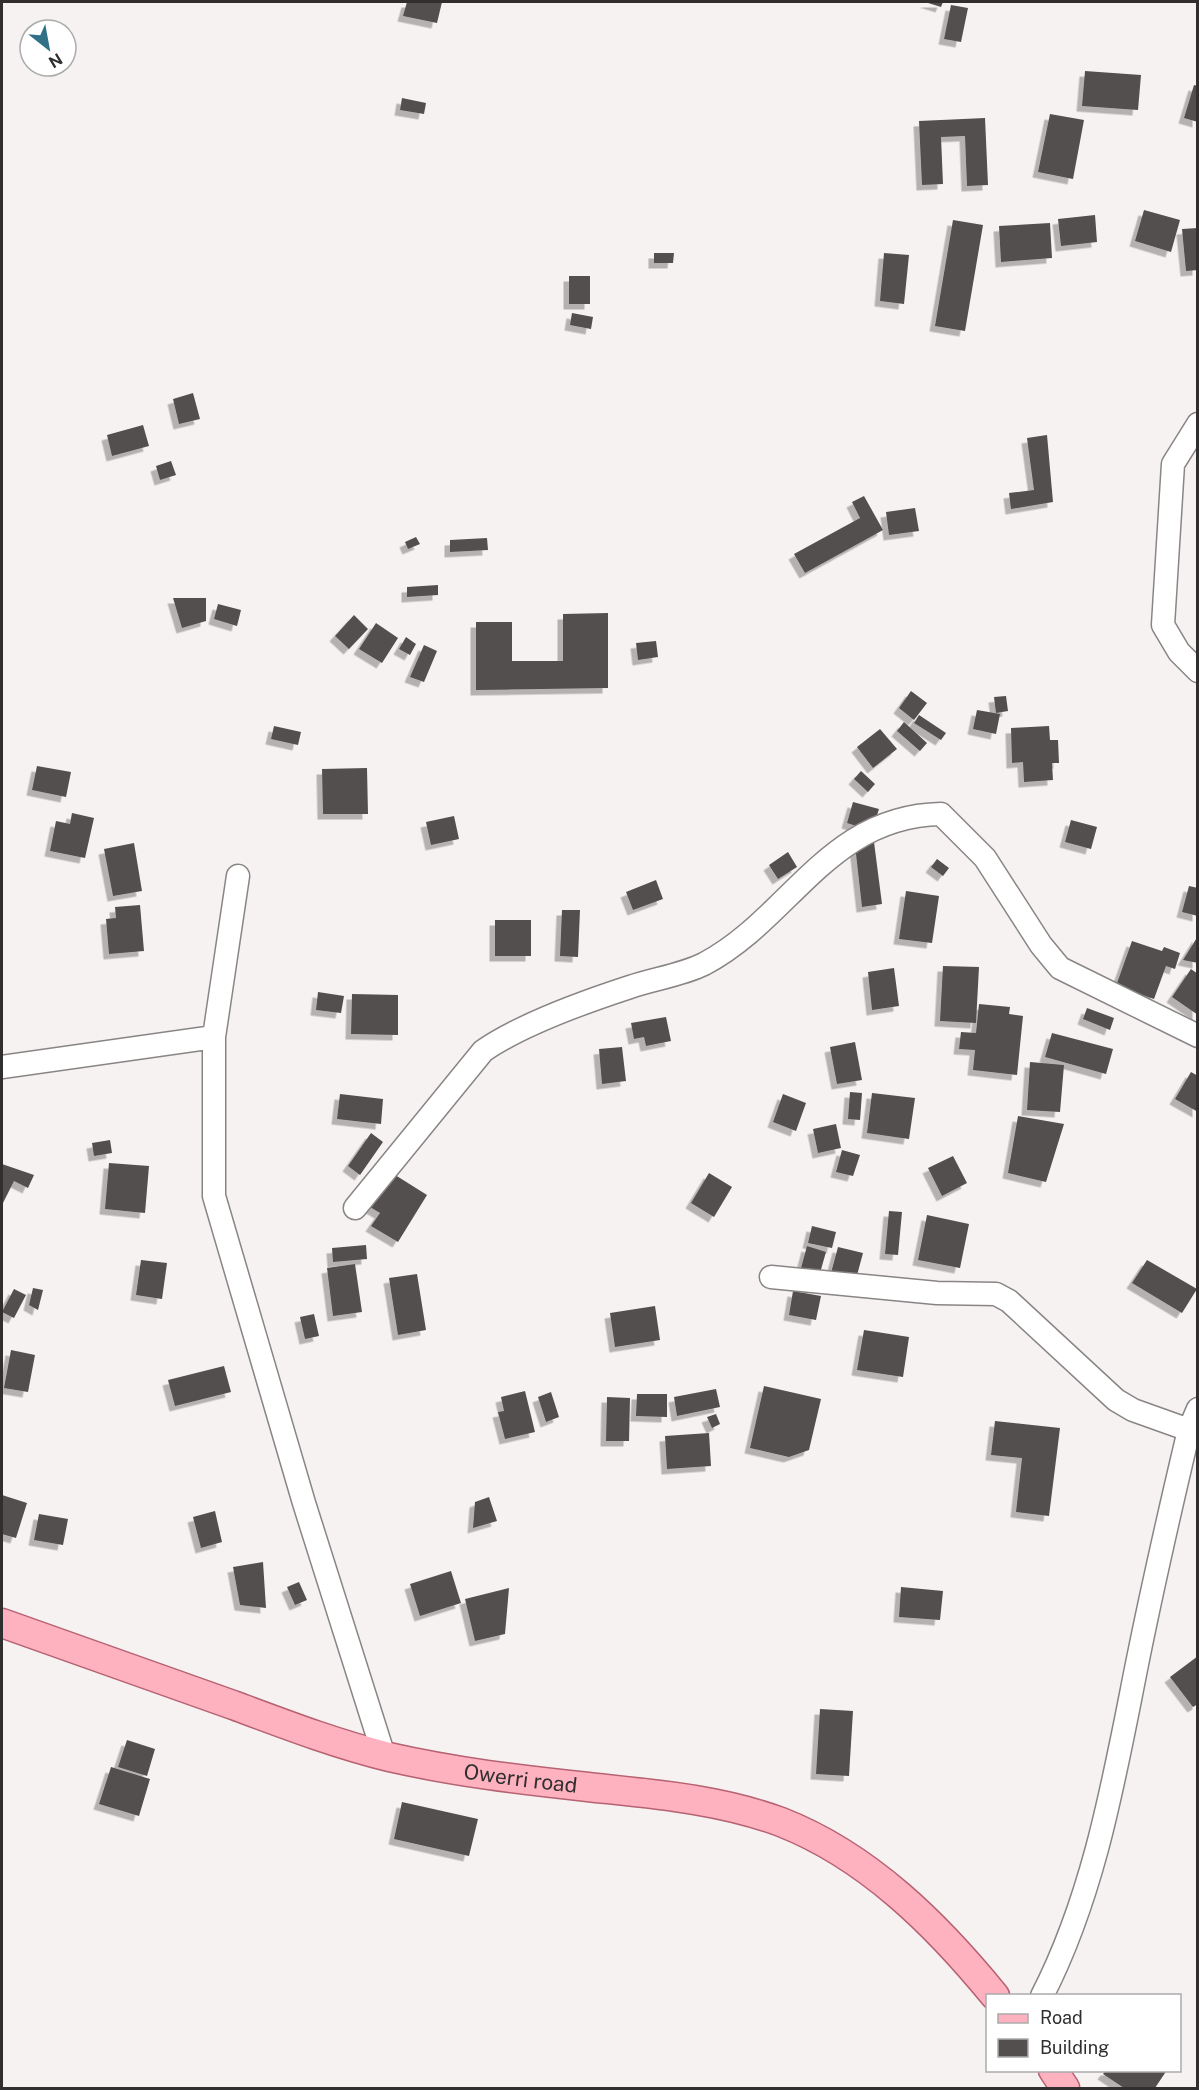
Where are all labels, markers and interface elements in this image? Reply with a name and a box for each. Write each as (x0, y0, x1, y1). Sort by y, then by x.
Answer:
north arrow (18, 18, 78, 78)
text: N (45, 49, 66, 72)
street label: Owerri road (462, 1759, 579, 1798)
legend (986, 1994, 1181, 2072)
text: Road (1040, 2007, 1083, 2028)
text: Building (1040, 2037, 1109, 2058)

